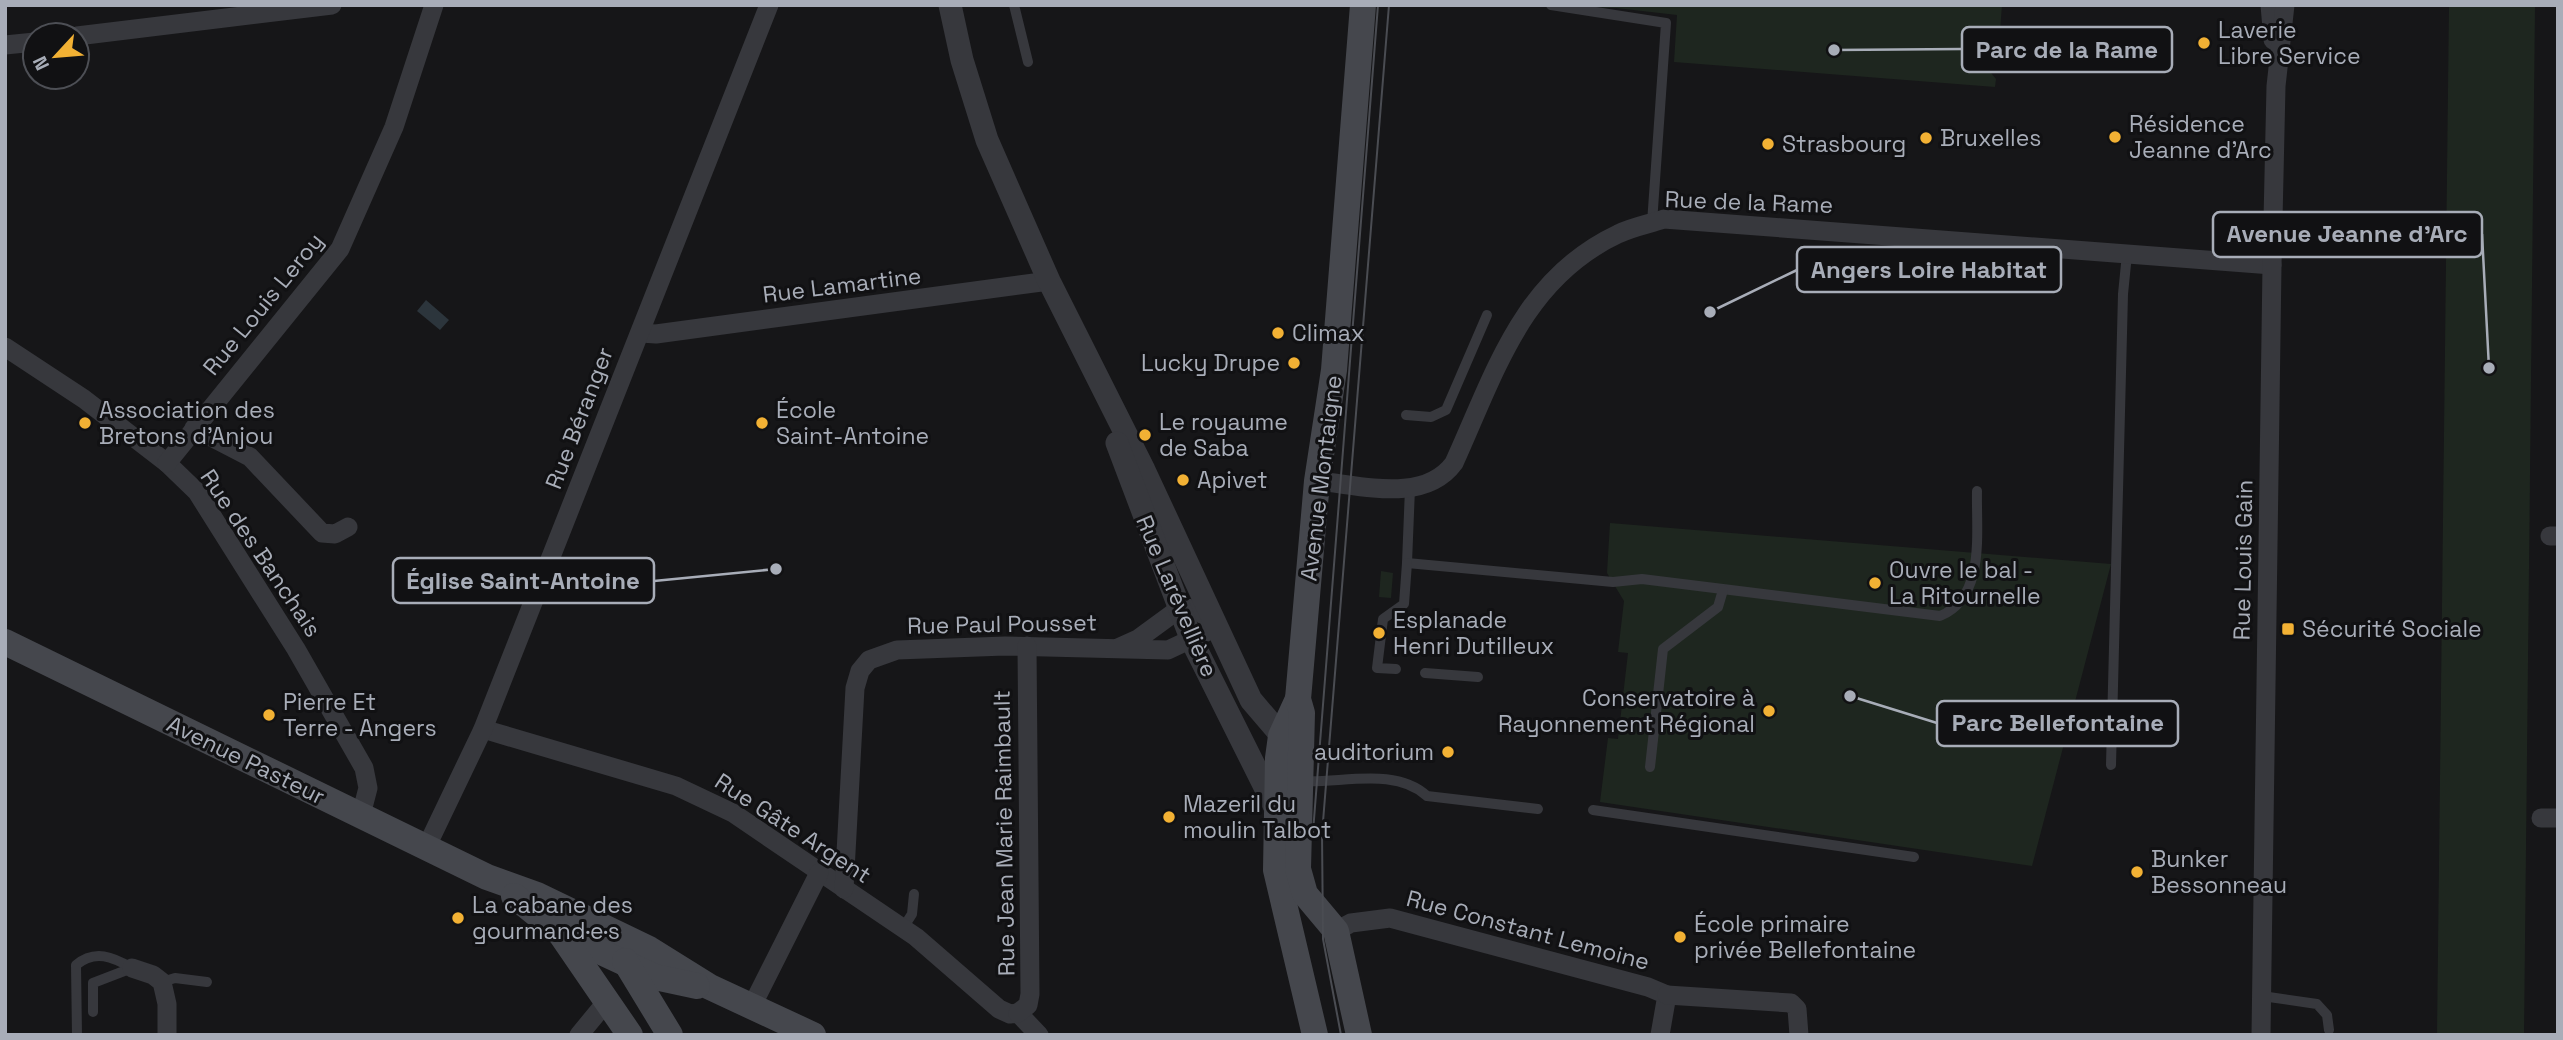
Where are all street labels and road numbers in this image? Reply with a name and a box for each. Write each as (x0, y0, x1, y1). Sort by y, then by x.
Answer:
street label: Rue de la Rame (1664, 184, 1834, 220)
street label: Rue Louis Leroy (196, 226, 330, 382)
street label: Rue Lamartine (761, 260, 923, 310)
street label: Rue Béranger (538, 343, 620, 493)
street label: Avenue Montaigne (1294, 373, 1348, 583)
street label: Rue des Banchais (194, 463, 328, 643)
street label: Rue Louis Gain (2227, 479, 2259, 641)
street label: Rue Larévellière (1129, 510, 1225, 682)
street label: Rue Paul Pousset (907, 607, 1097, 641)
street label: Rue Jean Marie Raimbault (987, 690, 1021, 976)
street label: Avenue Pasteur (162, 709, 330, 811)
street label: Rue Gâte Argent (709, 766, 877, 890)
street label: Rue Constant Lemoine (1403, 883, 1653, 977)

